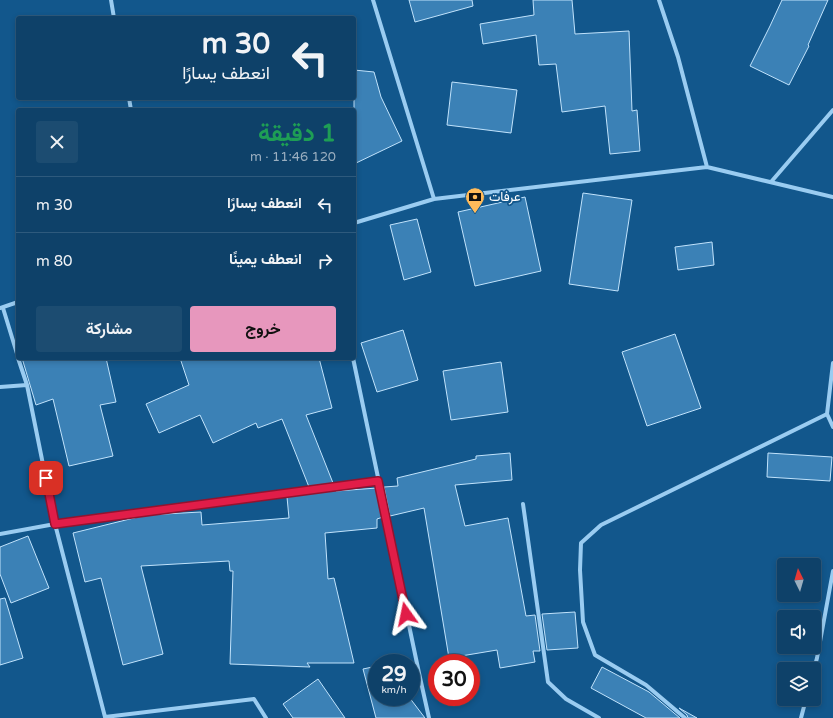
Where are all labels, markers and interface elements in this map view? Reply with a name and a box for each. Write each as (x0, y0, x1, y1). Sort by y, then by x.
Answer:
text: 30 m (202, 27, 270, 61)
icon: left (284, 32, 336, 84)
text: انعطف يسارًا (182, 62, 270, 84)
text: 1 دقيقة (258, 119, 336, 148)
button: close (36, 121, 78, 163)
text: 120 m · 11:46 (250, 149, 336, 165)
bank icon: عرفات (464, 186, 486, 214)
place label: عرفات (489, 189, 521, 205)
text: انعطف يسارًا (227, 194, 302, 212)
icon: left (314, 194, 336, 216)
text: 30 m (36, 196, 73, 214)
text: انعطف يمينًا (229, 250, 302, 268)
icon: right (314, 250, 336, 272)
text: 80 m (36, 252, 73, 270)
button: مشاركة (36, 306, 182, 352)
button: خروج (190, 306, 336, 352)
pin (29, 461, 63, 495)
icon: arrive (35, 467, 57, 489)
north arrow (777, 558, 821, 602)
map controls (777, 558, 821, 706)
position arrow (385, 593, 427, 635)
button: sound (777, 610, 821, 654)
speed limit sign: 30 (428, 654, 480, 706)
button: layers (777, 662, 821, 706)
text: 29 (381, 663, 407, 687)
text: km/h (381, 684, 407, 696)

